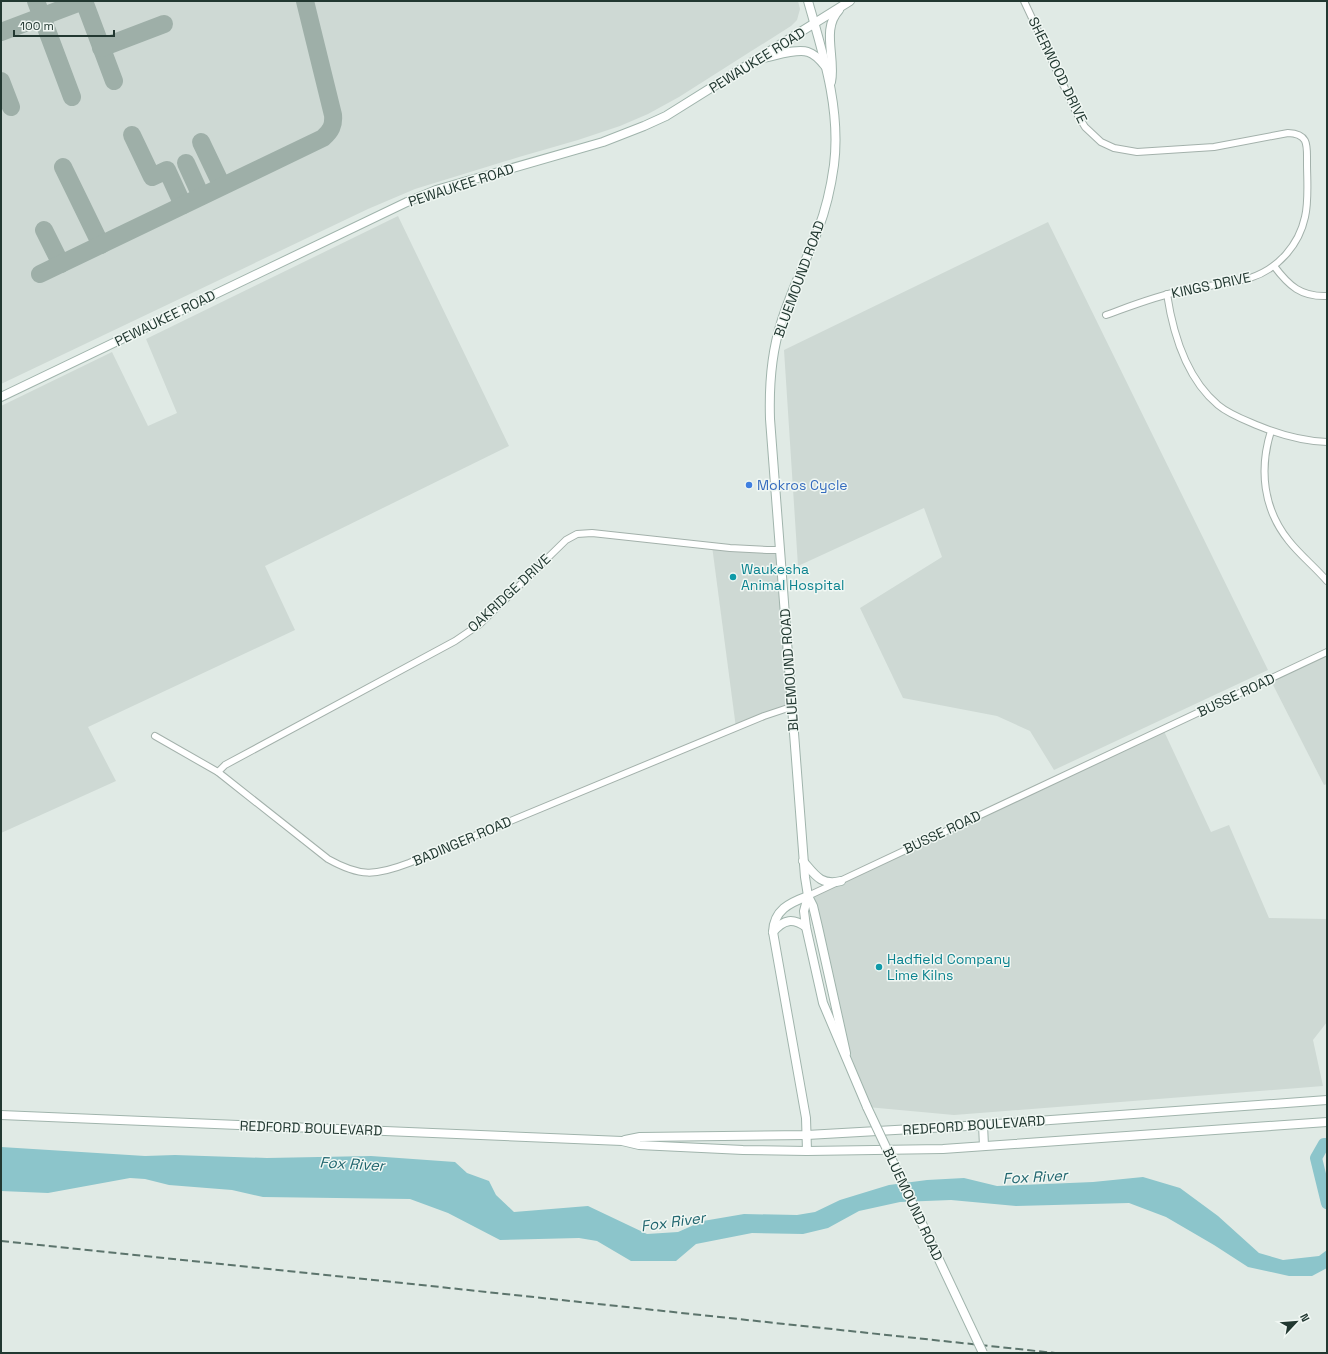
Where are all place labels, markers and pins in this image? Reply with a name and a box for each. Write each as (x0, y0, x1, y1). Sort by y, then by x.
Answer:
place label: Mokros Cycle (757, 476, 848, 494)
marker: Mokros Cycle (744, 480, 754, 490)
place label: Waukesha Animal Hospital (741, 560, 845, 594)
marker: Waukesha Animal Hospital (728, 572, 738, 582)
place label: Hadfield Company Lime Kilns (887, 950, 1010, 984)
marker: Hadfield Company Lime Kilns (874, 962, 884, 972)

